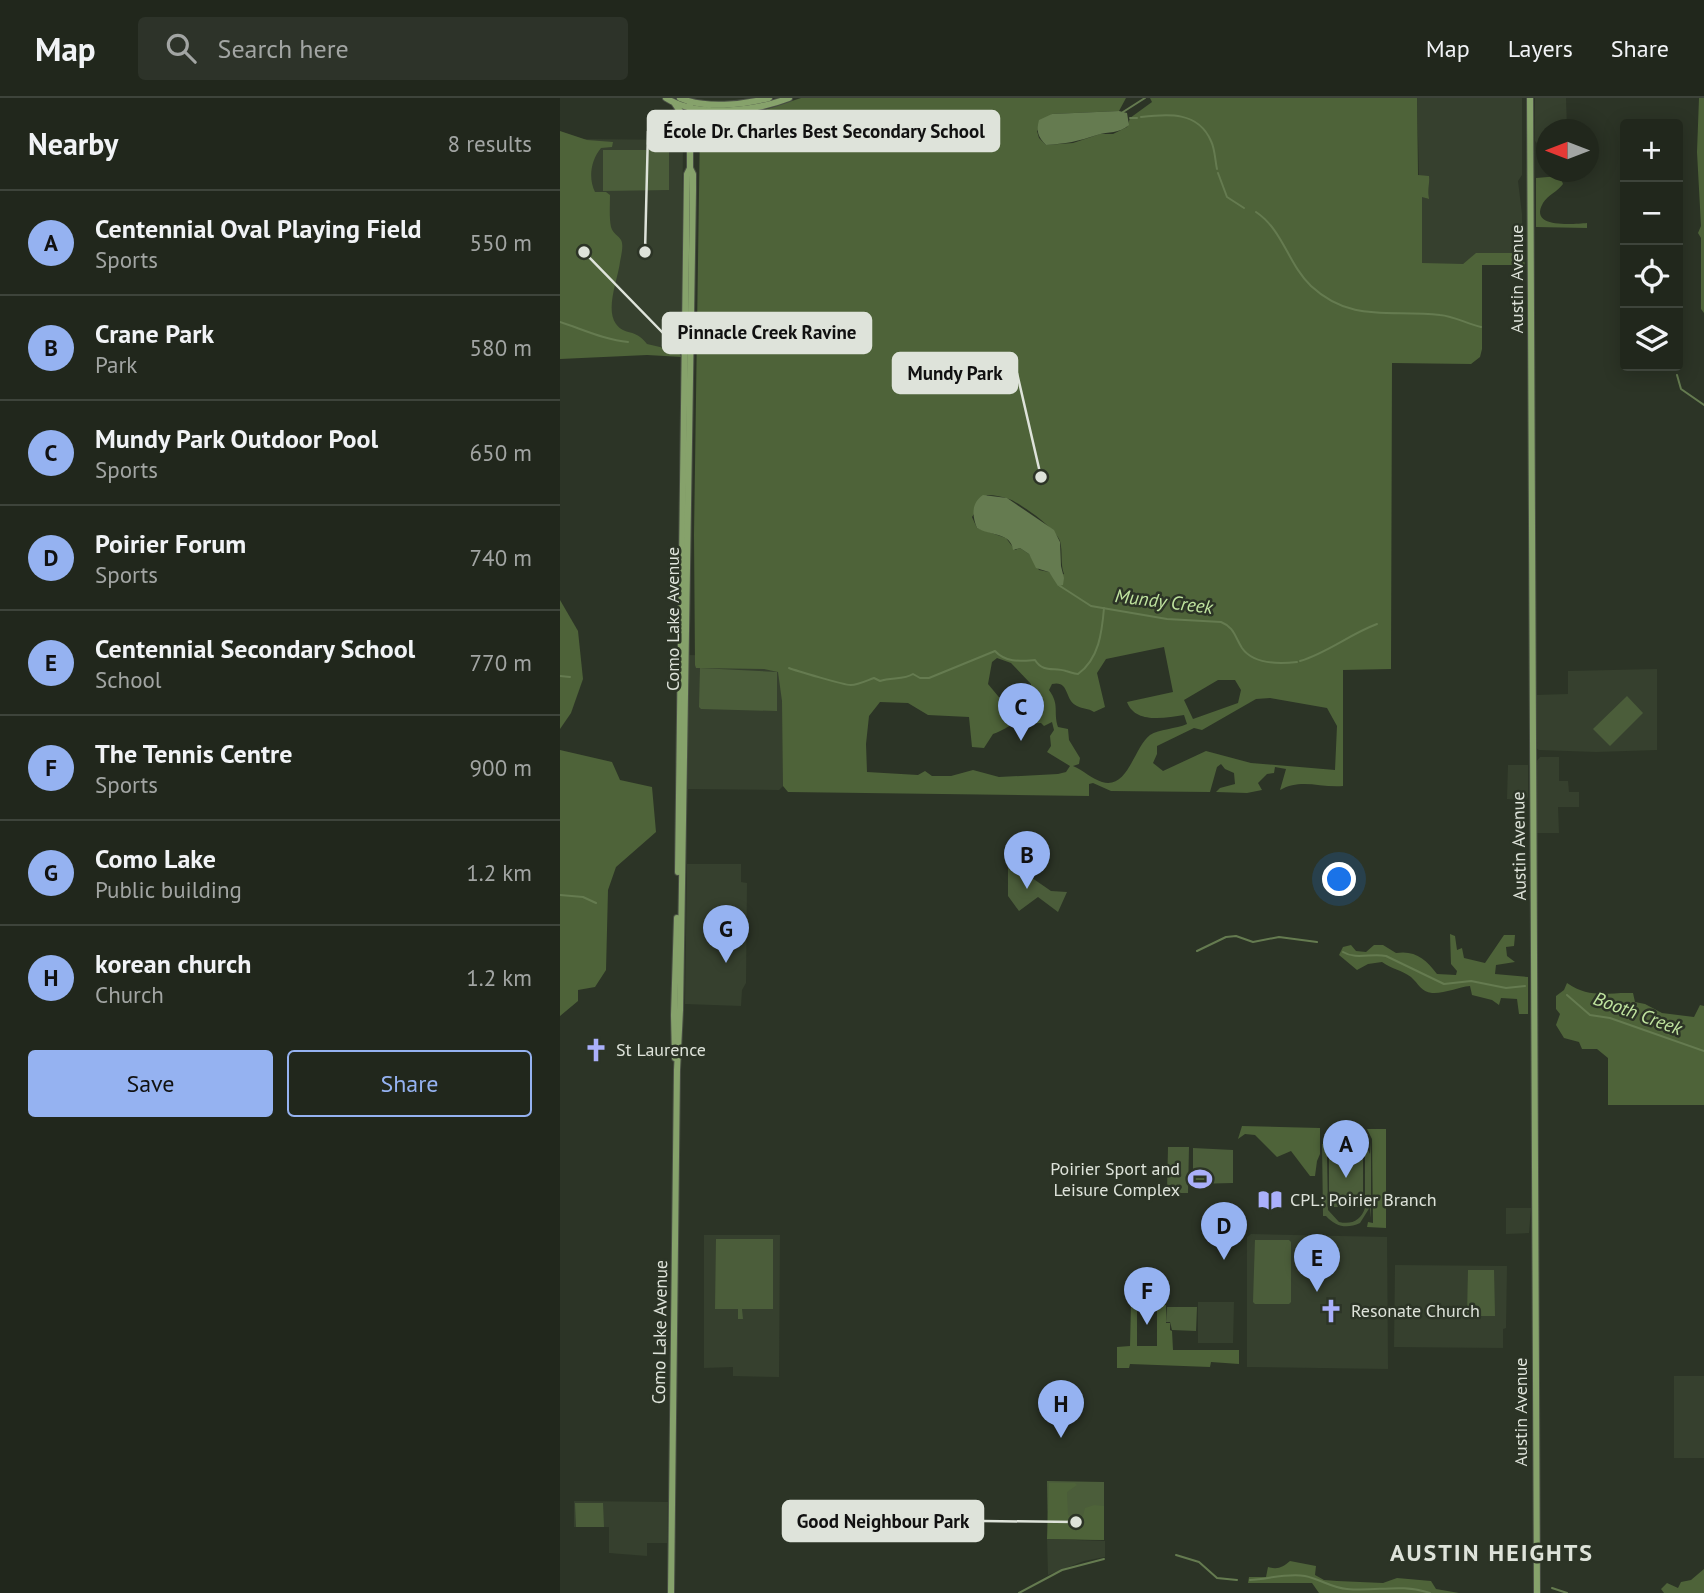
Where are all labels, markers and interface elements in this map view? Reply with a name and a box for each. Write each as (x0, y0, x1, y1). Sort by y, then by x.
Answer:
search box (138, 17, 628, 80)
text: Map (35, 27, 96, 70)
icon: search (162, 29, 200, 67)
text: Search here (218, 32, 349, 65)
text: Map (1426, 33, 1470, 64)
text: Layers (1508, 33, 1573, 64)
text: Share (1611, 33, 1669, 64)
callout: École Dr. Charles Best Secondary School (648, 111, 999, 151)
text: École Dr. Charles Best Secondary School (663, 119, 985, 143)
north arrow (1536, 119, 1599, 182)
map controls (1620, 119, 1683, 371)
button: + (1620, 119, 1683, 182)
text: Nearby (28, 124, 118, 163)
text: 8 results (448, 129, 532, 158)
button: − (1620, 182, 1683, 245)
text: Centennial Oval Playing Field (95, 212, 422, 245)
street label: Austin Avenue (1505, 224, 1528, 334)
text: A (44, 228, 58, 257)
text: 550 m (470, 228, 532, 257)
text: Sports (95, 245, 158, 274)
button: locate (1620, 245, 1683, 308)
button: layers (1620, 308, 1683, 371)
callout: Pinnacle Creek Ravine (663, 313, 871, 353)
text: Crane Park (95, 317, 214, 350)
text: Pinnacle Creek Ravine (677, 320, 857, 344)
text: B (44, 333, 58, 362)
text: 580 m (470, 333, 532, 362)
text: Park (95, 350, 137, 379)
callout: Mundy Park (893, 353, 1017, 393)
text: Mundy Park (908, 361, 1003, 385)
text: Mundy Park Outdoor Pool (95, 422, 378, 455)
text: C (45, 438, 57, 467)
text: 650 m (470, 438, 532, 467)
text: Sports (95, 455, 158, 484)
text: Poirier Forum (95, 527, 246, 560)
text: D (44, 543, 58, 572)
text: 740 m (470, 543, 532, 572)
street label: Como Lake Avenue (661, 547, 684, 691)
text: Sports (95, 560, 158, 589)
water label: Mundy Creek (1114, 583, 1216, 619)
text: Centennial Secondary School (95, 632, 415, 665)
text: E (45, 648, 57, 677)
text: 770 m (470, 648, 532, 677)
text: School (95, 665, 162, 694)
pin: C (998, 683, 1044, 741)
text: The Tennis Centre (95, 737, 292, 770)
text: F (45, 753, 57, 782)
text: 900 m (470, 753, 532, 782)
text: Sports (95, 770, 158, 799)
street label: Austin Avenue (1506, 791, 1531, 901)
pin: B (1004, 831, 1050, 889)
text: Como Lake (95, 842, 216, 875)
text: G (44, 858, 58, 887)
text: 1.2 km (466, 858, 532, 887)
your location (1322, 862, 1356, 896)
text: Public building (95, 875, 242, 904)
pin: G (703, 905, 749, 963)
text: korean church (95, 947, 251, 980)
text: H (44, 963, 58, 992)
text: 1.2 km (466, 963, 532, 992)
text: Church (95, 980, 164, 1009)
water label: Booth Creek (1590, 986, 1687, 1041)
church icon: St Laurence (582, 1036, 610, 1064)
place label: St Laurence (616, 1038, 706, 1061)
button: Save (28, 1050, 273, 1117)
button: Share (287, 1050, 532, 1117)
pin: A (1323, 1120, 1369, 1178)
place label: Poirier Sport and Leisure Complex (1050, 1157, 1180, 1201)
sports icon: Poirier Sport and Leisure Complex (1186, 1165, 1214, 1193)
library icon: CPL: Poirier Branch (1256, 1186, 1284, 1214)
place label: CPL: Poirier Branch (1290, 1188, 1437, 1211)
pin: D (1201, 1202, 1247, 1260)
pin: E (1294, 1234, 1340, 1292)
street label: Como Lake Avenue (647, 1260, 672, 1404)
pin: F (1124, 1267, 1170, 1325)
church icon: Resonate Church (1317, 1297, 1345, 1325)
place label: Resonate Church (1351, 1299, 1480, 1322)
street label: Austin Avenue (1509, 1357, 1532, 1467)
pin: H (1038, 1380, 1084, 1438)
callout: Good Neighbour Park (783, 1501, 983, 1541)
text: Good Neighbour Park (797, 1509, 970, 1533)
district label: AUSTIN HEIGHTS (1390, 1537, 1594, 1568)

